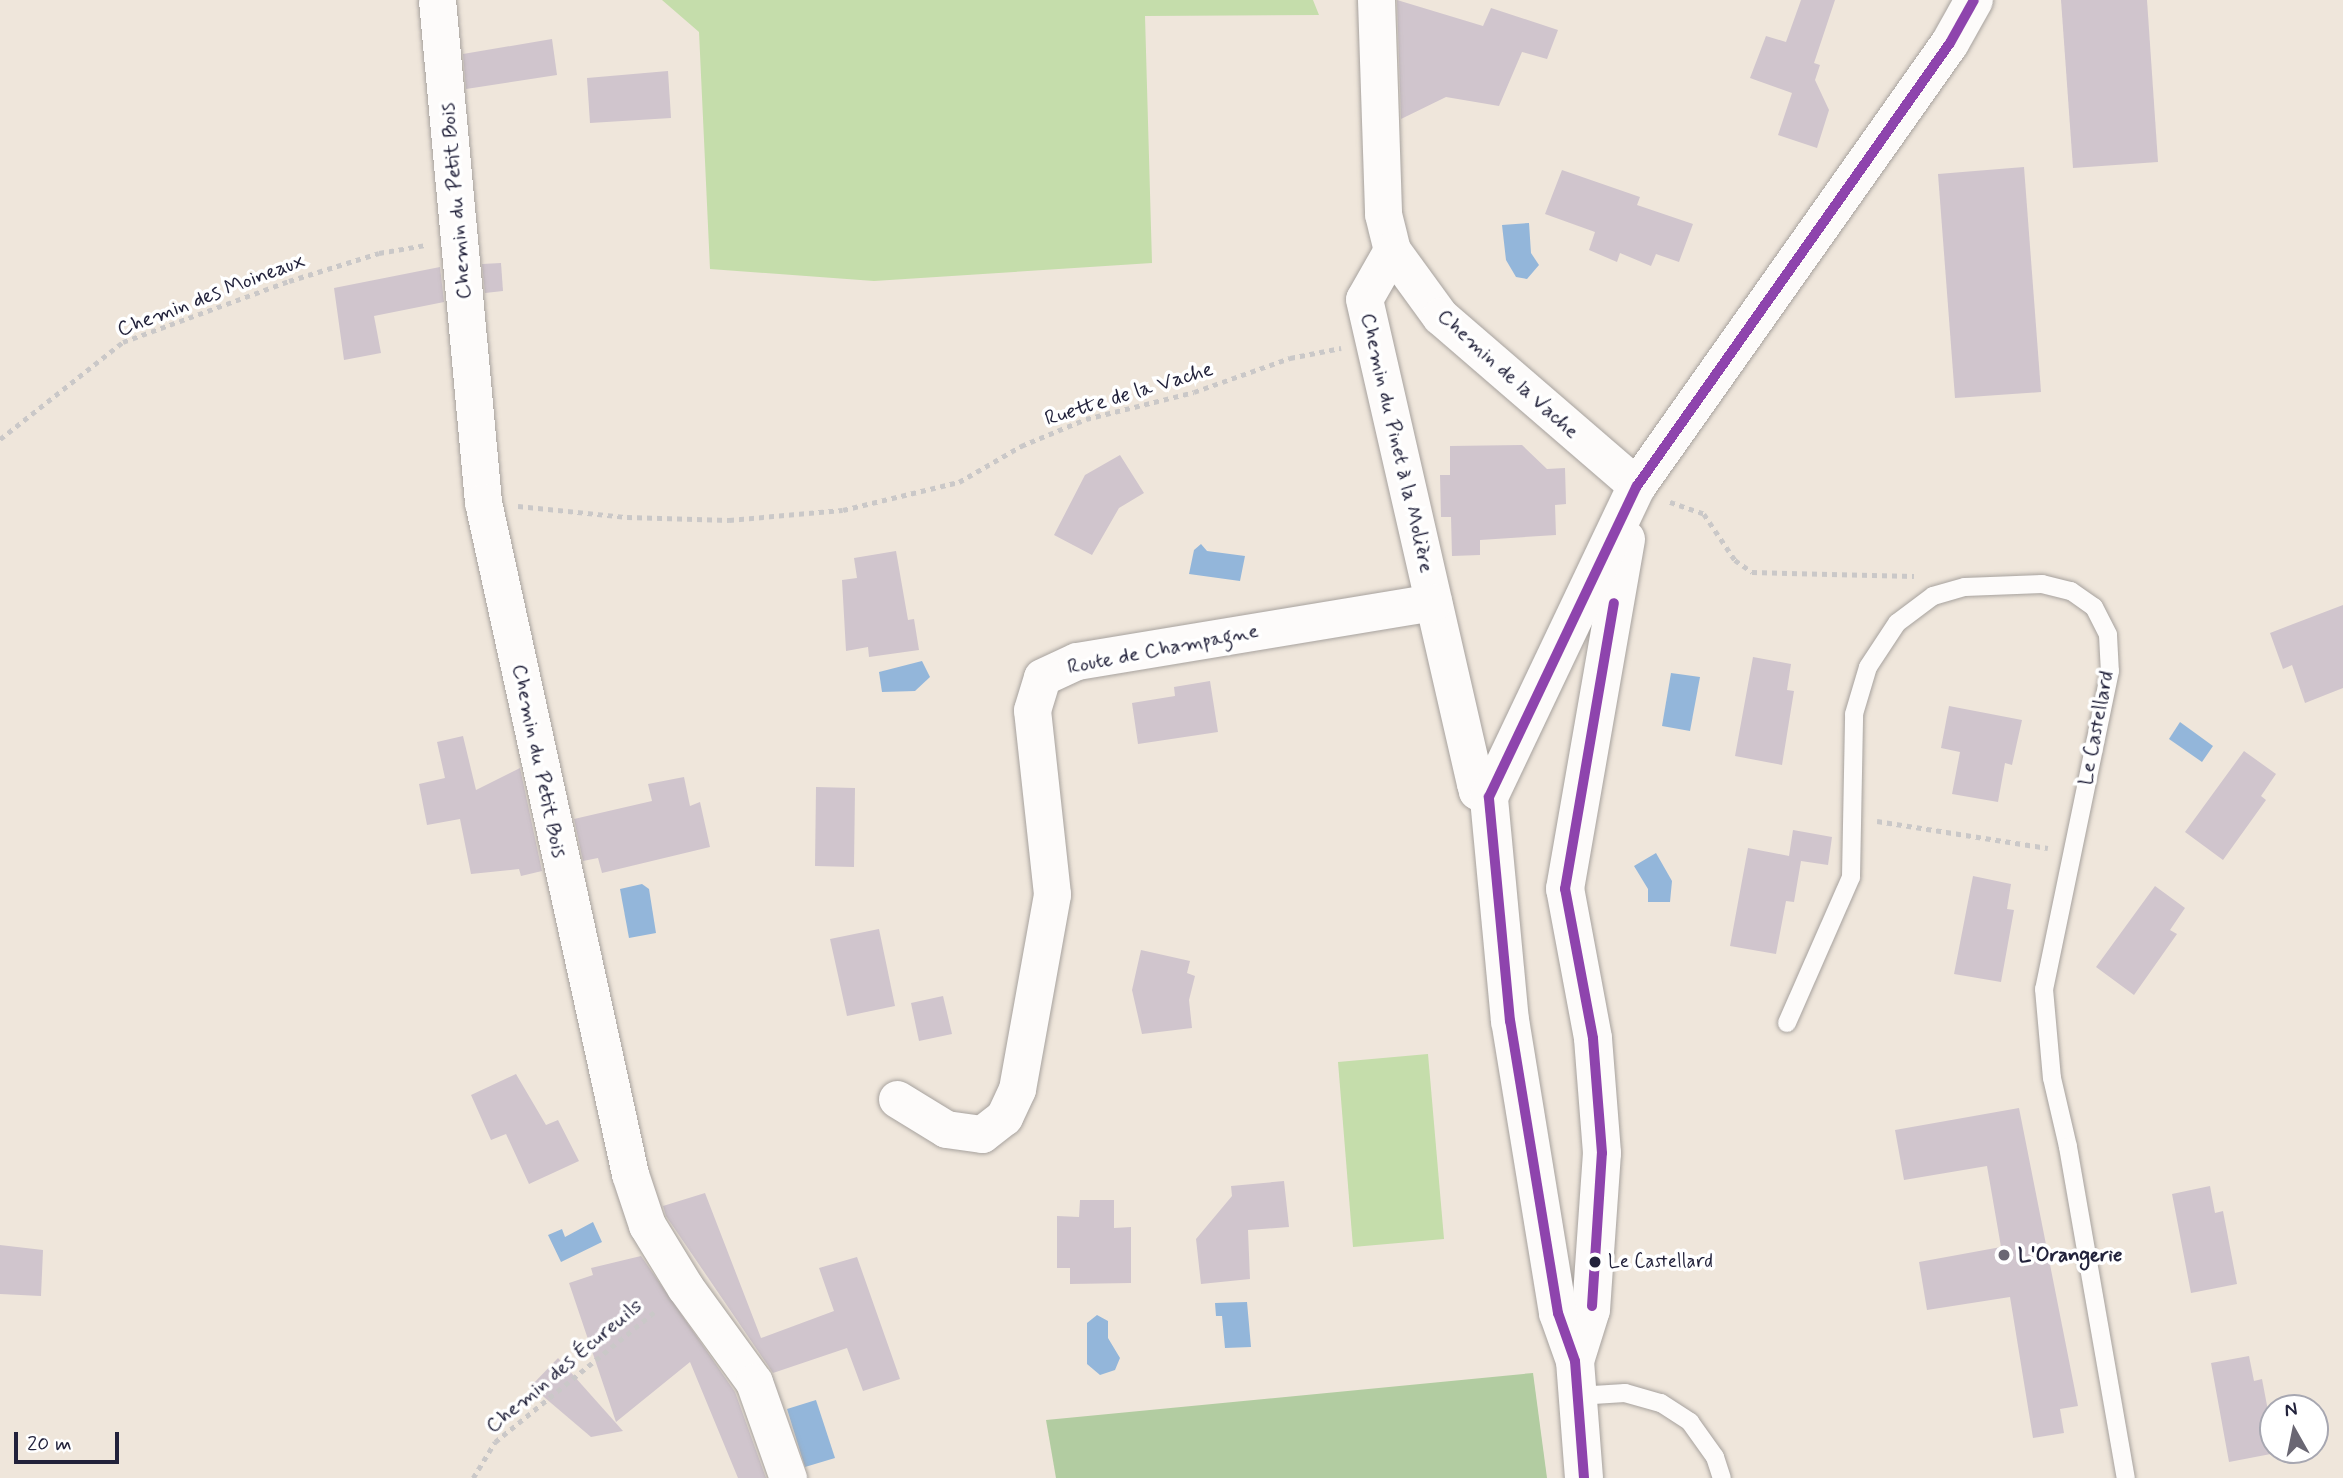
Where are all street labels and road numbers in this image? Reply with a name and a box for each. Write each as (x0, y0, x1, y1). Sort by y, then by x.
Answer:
street label: Chemin du Petit Bois (435, 104, 477, 298)
street label: Chemin des Moineaux (113, 248, 309, 342)
street label: Chemin de la Vache (1432, 304, 1584, 444)
street label: Chemin du Pinet à la Molière (1355, 312, 1439, 574)
street label: Ruette de la Vache (1044, 357, 1214, 431)
street label: Route de Champagne (1067, 618, 1259, 680)
street label: Chemin du Petit Bois (507, 664, 571, 858)
street label: Le Castellard (2072, 667, 2120, 789)
street label: Chemin des Écureuils (481, 1293, 647, 1439)

